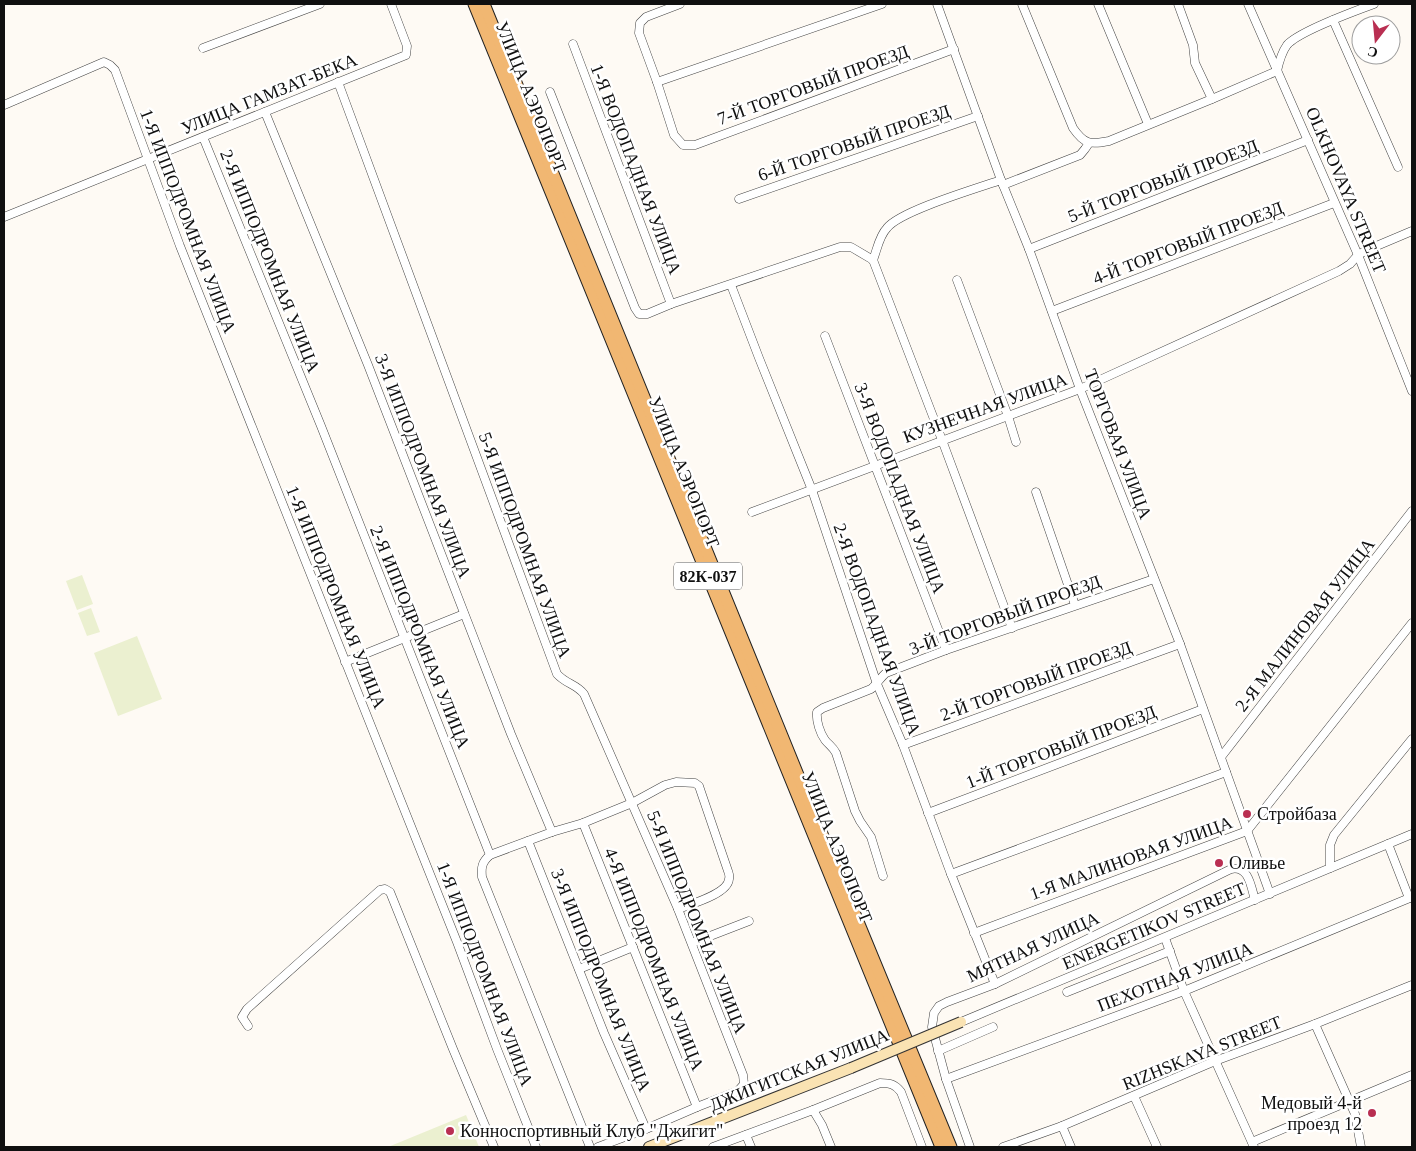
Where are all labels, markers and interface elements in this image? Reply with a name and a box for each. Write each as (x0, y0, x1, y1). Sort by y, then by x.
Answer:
north arrow (1351, 15, 1401, 65)
street label: УЛИЦА АЭРОПОРТ (492, 18, 570, 176)
street label: 7-Й ТОРГОВЫЙ ПРОЕЗД (715, 41, 911, 129)
text: С (1366, 43, 1379, 61)
street label: УЛИЦА ГАМЗАТ-БЕКА (178, 50, 360, 138)
street label: 1-Я ВОДОПАДНАЯ УЛИЦА (587, 61, 685, 277)
street label: 6-Й ТОРГОВЫЙ ПРОЕЗД (755, 101, 953, 185)
street label: OLKHOVAYA STREET (1302, 104, 1390, 276)
street label: 1-Я ИППОДРОМНАЯ УЛИЦА (136, 106, 240, 336)
street label: 5-Й ТОРГОВЫЙ ПРОЕЗД (1065, 135, 1261, 227)
street label: 2-Я ИППОДРОМНАЯ УЛИЦА (216, 147, 324, 375)
street label: 4-Й ТОРГОВЫЙ ПРОЕЗД (1090, 197, 1286, 289)
street label: 3-Я ИППОДРОМНАЯ УЛИЦА (371, 351, 475, 581)
street label: ТОРГОВАЯ УЛИЦА (1080, 366, 1156, 522)
street label: КУЗНЕЧНАЯ УЛИЦА (900, 369, 1070, 447)
street label: 3-Я ВОДОПАДНАЯ УЛИЦА (851, 380, 949, 596)
street label: УЛИЦА АЭРОПОРТ (645, 393, 723, 551)
street label: 5-Я ИППОДРОМНАЯ УЛИЦА (475, 429, 575, 661)
street label: 1-Я ИППОДРОМНАЯ УЛИЦА (282, 483, 390, 711)
street label: 2-Я ВОДОПАДНАЯ УЛИЦА (829, 521, 925, 737)
street label: 2-Я ИППОДРОМНАЯ УЛИЦА (366, 523, 474, 751)
street label: 2-Я МАЛИНОВАЯ УЛИЦА (1231, 535, 1379, 715)
road number: 82К-037 (674, 562, 742, 590)
street label: 3-Й ТОРГОВЫЙ ПРОЕЗД (907, 571, 1103, 659)
street label: 2-Й ТОРГОВЫЙ ПРОЕЗД (938, 637, 1134, 725)
street label: 1-Й ТОРГОВЫЙ ПРОЕЗД (963, 701, 1159, 793)
street label: УЛИЦА АЭРОПОРТ (798, 768, 876, 926)
place label: Стройбаза (1257, 804, 1337, 824)
street label: 5-Я ИППОДРОМНАЯ УЛИЦА (643, 808, 751, 1036)
marker: Стройбаза (1241, 808, 1253, 820)
street label: 1-Я МАЛИНОВАЯ УЛИЦА (1027, 812, 1235, 904)
street label: 4-Я ИППОДРОМНАЯ УЛИЦА (600, 845, 708, 1073)
place label: Оливье (1229, 853, 1285, 873)
marker: Оливье (1213, 857, 1225, 869)
street label: 1-Я ИППОДРОМНАЯ УЛИЦА (433, 859, 537, 1089)
street label: 3-Я ИППОДРОМНАЯ УЛИЦА (547, 866, 655, 1094)
street label: ENERGETIKOV STREET (1059, 878, 1249, 974)
street label: МЯТНАЯ УЛИЦА (964, 908, 1102, 986)
street label: ПЕХОТНАЯ УЛИЦА (1095, 938, 1255, 1016)
street label: RIZHSKAYA STREET (1120, 1012, 1284, 1094)
street label: ДЖИГИТСКАЯ УЛИЦА (707, 1025, 891, 1115)
place label: Медовый 4-й проезд 12 (1261, 1093, 1362, 1134)
marker: Медовый 4-й проезд 12 (1366, 1107, 1378, 1119)
place label: Конноспортивный Клуб "Джигит" (460, 1121, 723, 1141)
marker: Конноспортивный Клуб "Джигит" (444, 1125, 456, 1137)

